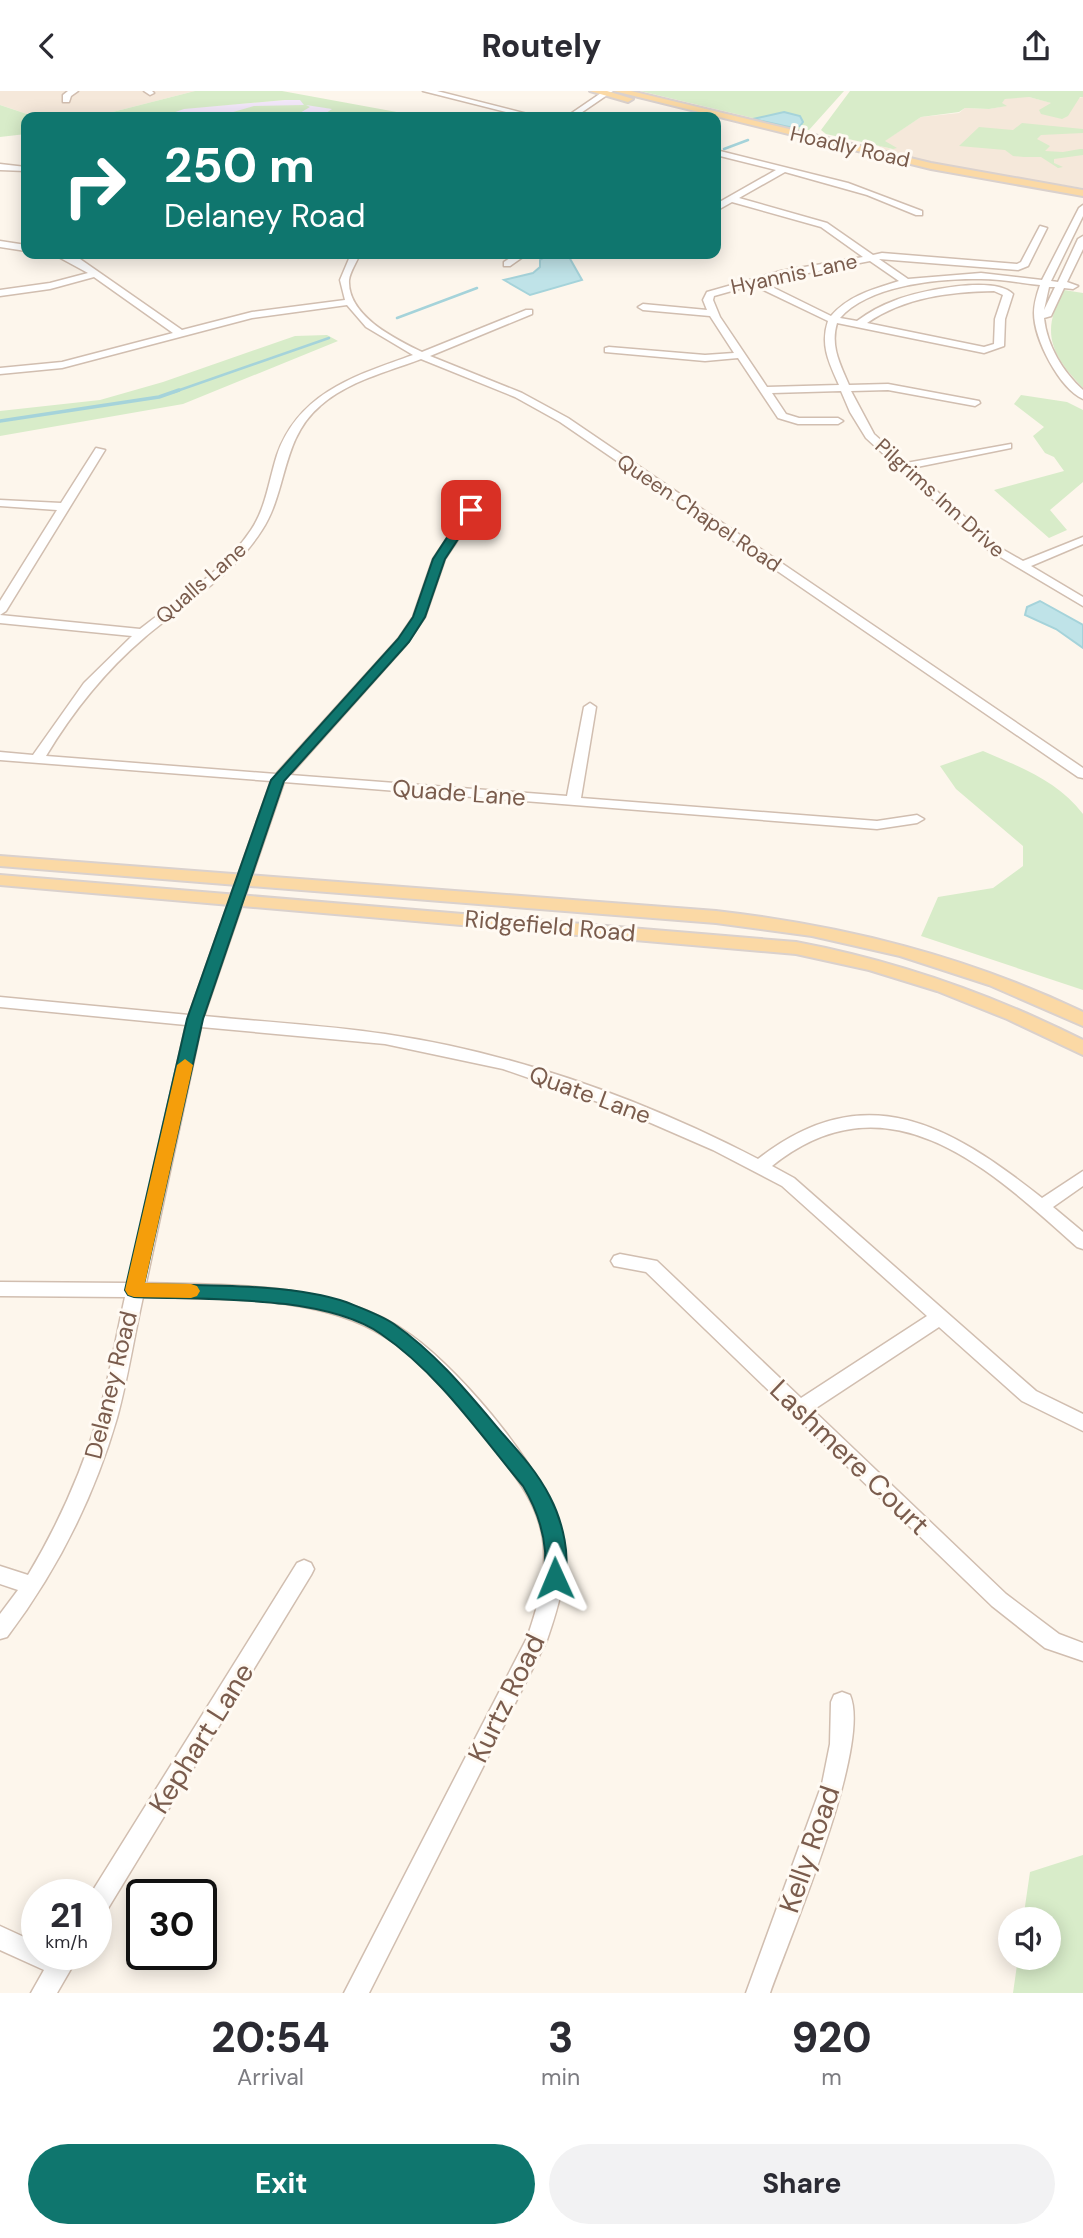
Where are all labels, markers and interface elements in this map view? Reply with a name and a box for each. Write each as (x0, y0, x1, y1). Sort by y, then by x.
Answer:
text: Routely (482, 25, 601, 67)
icon: back (28, 27, 66, 65)
icon: share (1017, 27, 1055, 65)
street label: Hoadly Road (787, 120, 913, 174)
text: 250 m (164, 133, 315, 197)
icon: right (49, 140, 140, 231)
text: Delaney Road (164, 195, 365, 237)
street label: Hyannis Lane (728, 247, 860, 301)
street label: Pilgrims Inn Drive (869, 432, 1011, 564)
street label: Queen Chapel Road (611, 448, 787, 578)
pin (441, 480, 501, 540)
icon: arrive (452, 491, 490, 529)
street label: Qualls Lane (150, 536, 252, 630)
street label: Quade Lane (391, 772, 527, 813)
street label: Ridgefield Road (463, 903, 637, 948)
street label: Quate Lane (525, 1058, 655, 1131)
street label: Delaney Road (77, 1308, 144, 1462)
street label: Lashmere Court (762, 1372, 937, 1543)
position arrow (518, 1541, 592, 1615)
street label: Kurtz Road (459, 1628, 553, 1769)
street label: Kephart Lane (140, 1656, 262, 1821)
street label: Kelly Road (770, 1781, 848, 1918)
speed limit sign: 30 (126, 1879, 217, 1970)
text: 21 (50, 1892, 83, 1938)
map controls (998, 1907, 1061, 1970)
button: sound (998, 1907, 1061, 1970)
text: km/h (45, 1930, 88, 1954)
text: 20:54 (211, 2010, 330, 2065)
text: 3 (548, 2010, 573, 2065)
text: 920 (791, 2010, 872, 2065)
text: Arrival (237, 2062, 304, 2092)
text: min (541, 2062, 580, 2092)
text: m (821, 2062, 842, 2092)
button: Exit (28, 2144, 535, 2224)
button: Share (549, 2144, 1055, 2224)

